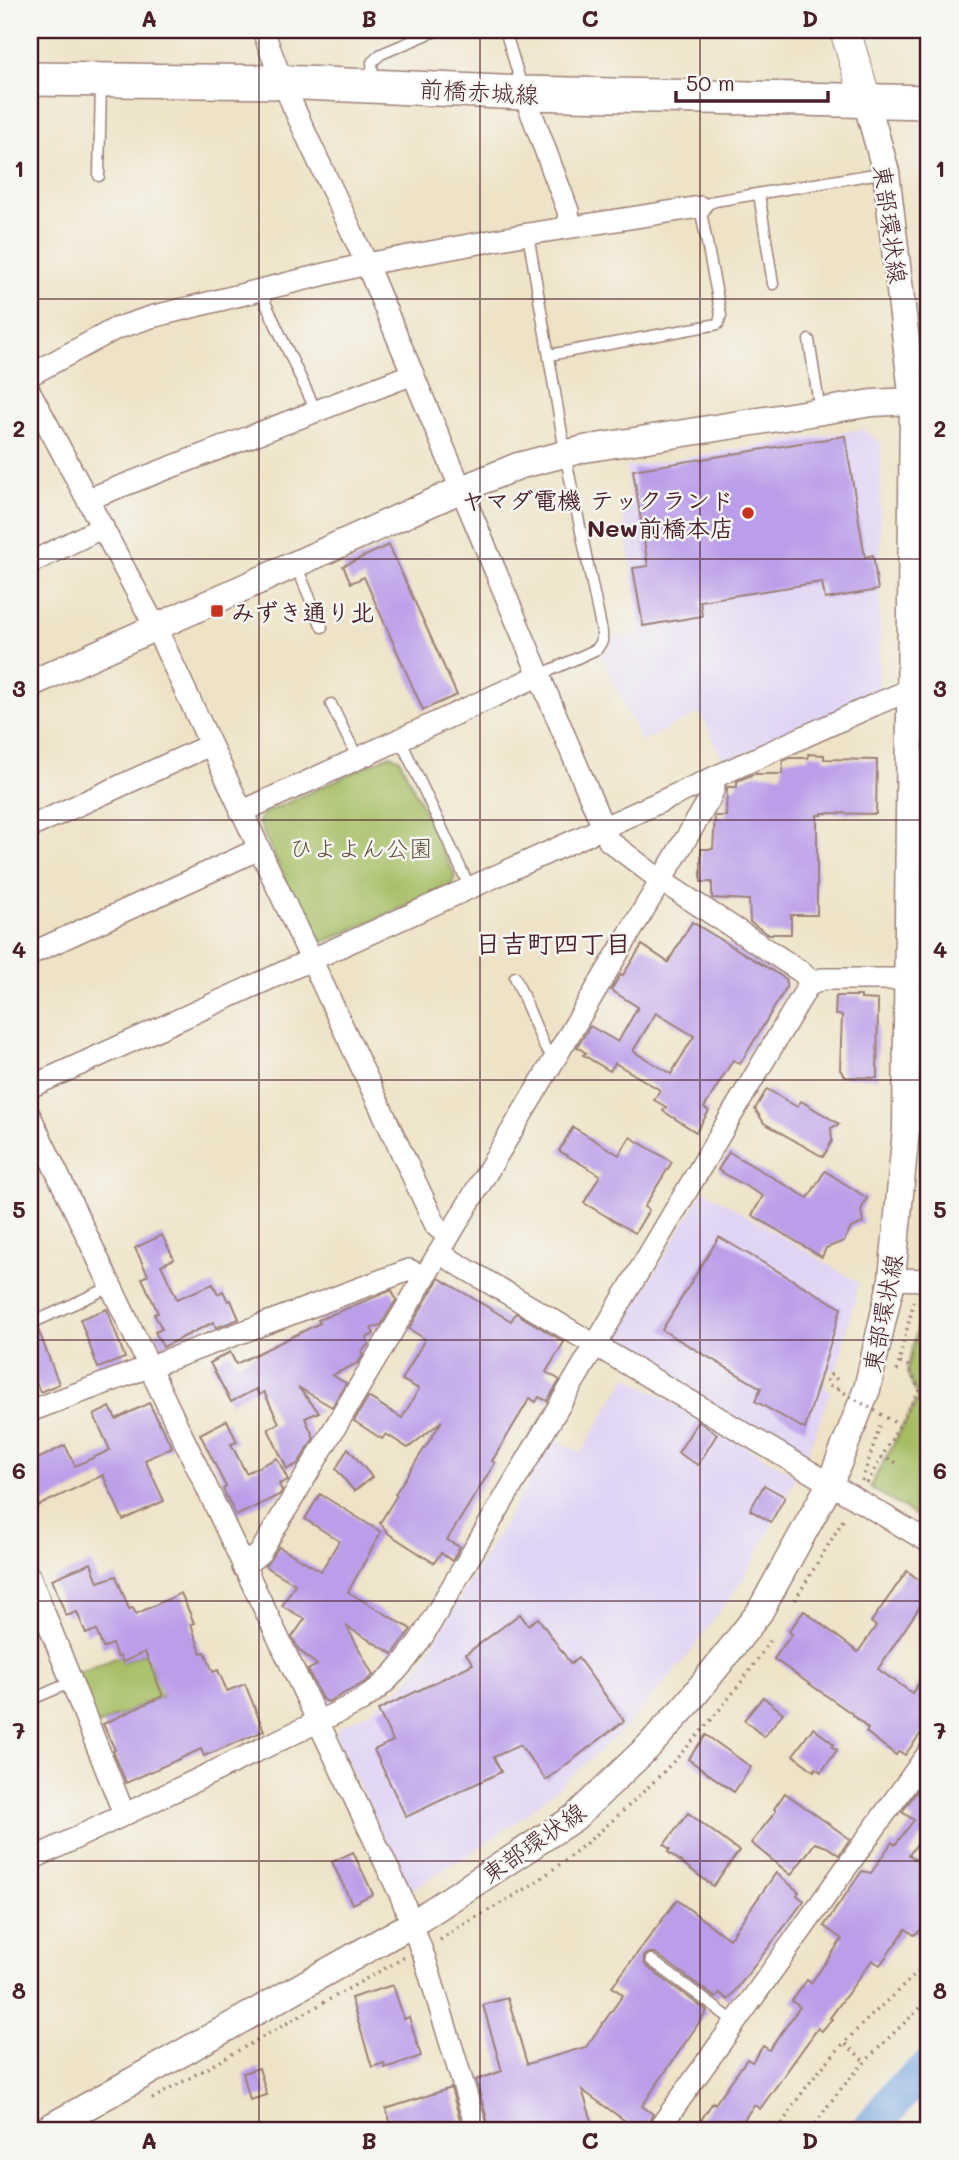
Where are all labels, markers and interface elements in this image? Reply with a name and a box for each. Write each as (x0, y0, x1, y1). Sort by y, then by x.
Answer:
text: A (141, 3, 157, 33)
text: B (361, 3, 377, 33)
text: C (581, 3, 599, 33)
text: D (802, 3, 818, 33)
scale bar (676, 60, 828, 104)
text: 50 m (686, 69, 735, 96)
street label: 前橋赤城線 (418, 72, 540, 110)
text: 1 (14, 153, 24, 183)
text: 1 (935, 153, 945, 183)
street label: 東部環状線 (867, 162, 915, 286)
text: 2 (13, 413, 25, 443)
text: 2 (934, 413, 946, 443)
place label: ヤマダ電機 テックランド New前橋本店 (461, 484, 734, 543)
marker: ヤマダ電機 テックランド New前橋本店 (740, 505, 756, 521)
place label: みずき通り北 (231, 596, 375, 627)
marker: みずき通り北 (209, 603, 225, 619)
text: 3 (12, 673, 26, 703)
text: 3 (933, 673, 947, 703)
park label: ひよよん公園 (289, 832, 433, 863)
district label: 日吉町四丁目 (475, 926, 631, 960)
text: 4 (12, 934, 26, 964)
text: 4 (933, 934, 947, 964)
text: 5 (12, 1194, 26, 1224)
text: 5 (933, 1194, 947, 1224)
street label: 東部環状線 (855, 1251, 909, 1375)
text: 6 (12, 1455, 26, 1485)
text: 6 (933, 1455, 947, 1485)
text: 7 (13, 1715, 26, 1745)
text: 7 (934, 1715, 947, 1745)
street label: 東部環状線 (475, 1795, 591, 1889)
text: 8 (12, 1975, 26, 2005)
text: 8 (933, 1975, 947, 2005)
text: A (141, 2125, 157, 2155)
text: B (361, 2125, 377, 2155)
text: C (581, 2125, 599, 2155)
text: D (802, 2125, 818, 2155)

